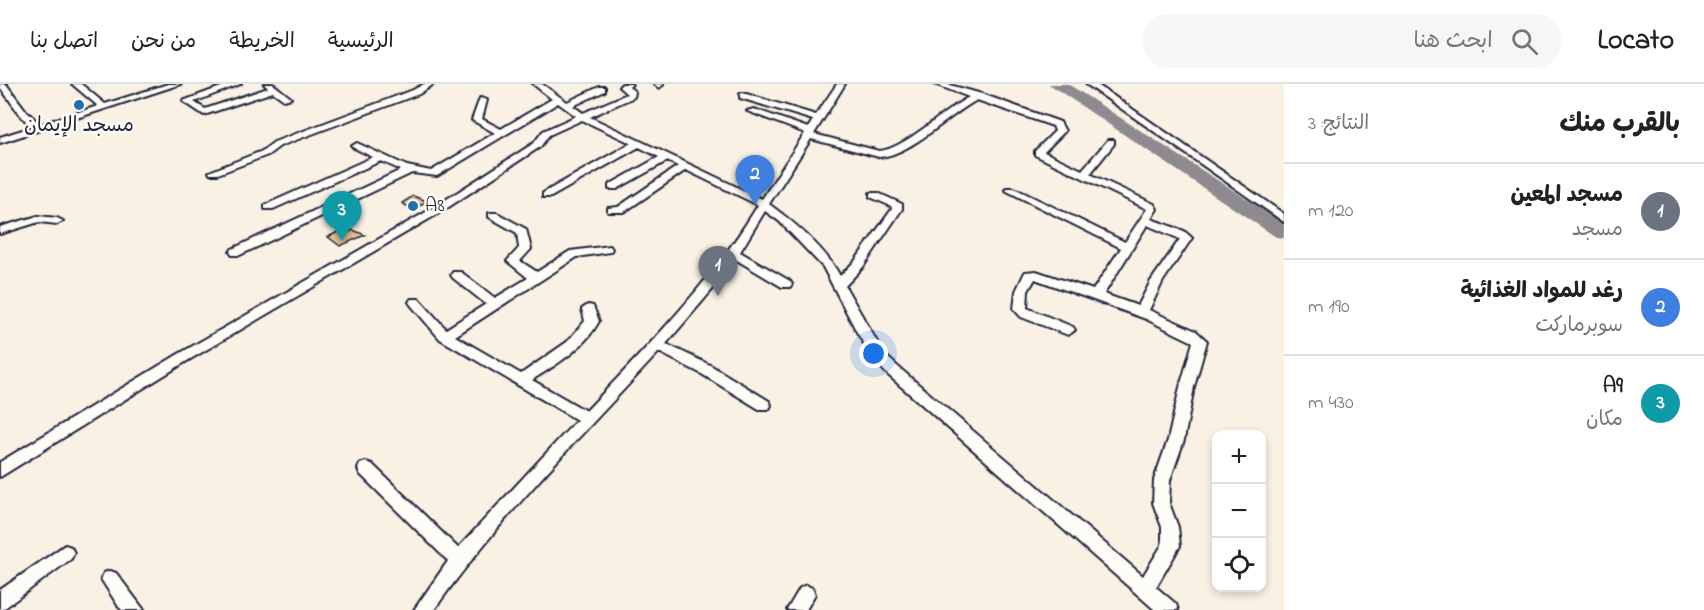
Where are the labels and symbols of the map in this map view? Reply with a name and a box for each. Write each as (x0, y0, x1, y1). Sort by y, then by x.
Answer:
marker: مسجد الإيمان (72, 98, 86, 112)
place label: مسجد الإيمان (24, 112, 134, 141)
pin: 2 (736, 156, 774, 205)
pin: 3 (322, 192, 362, 241)
place label: A8 (425, 192, 445, 221)
marker: A8 (406, 199, 420, 213)
pin: 1 (698, 246, 738, 296)
your location (859, 339, 888, 368)

